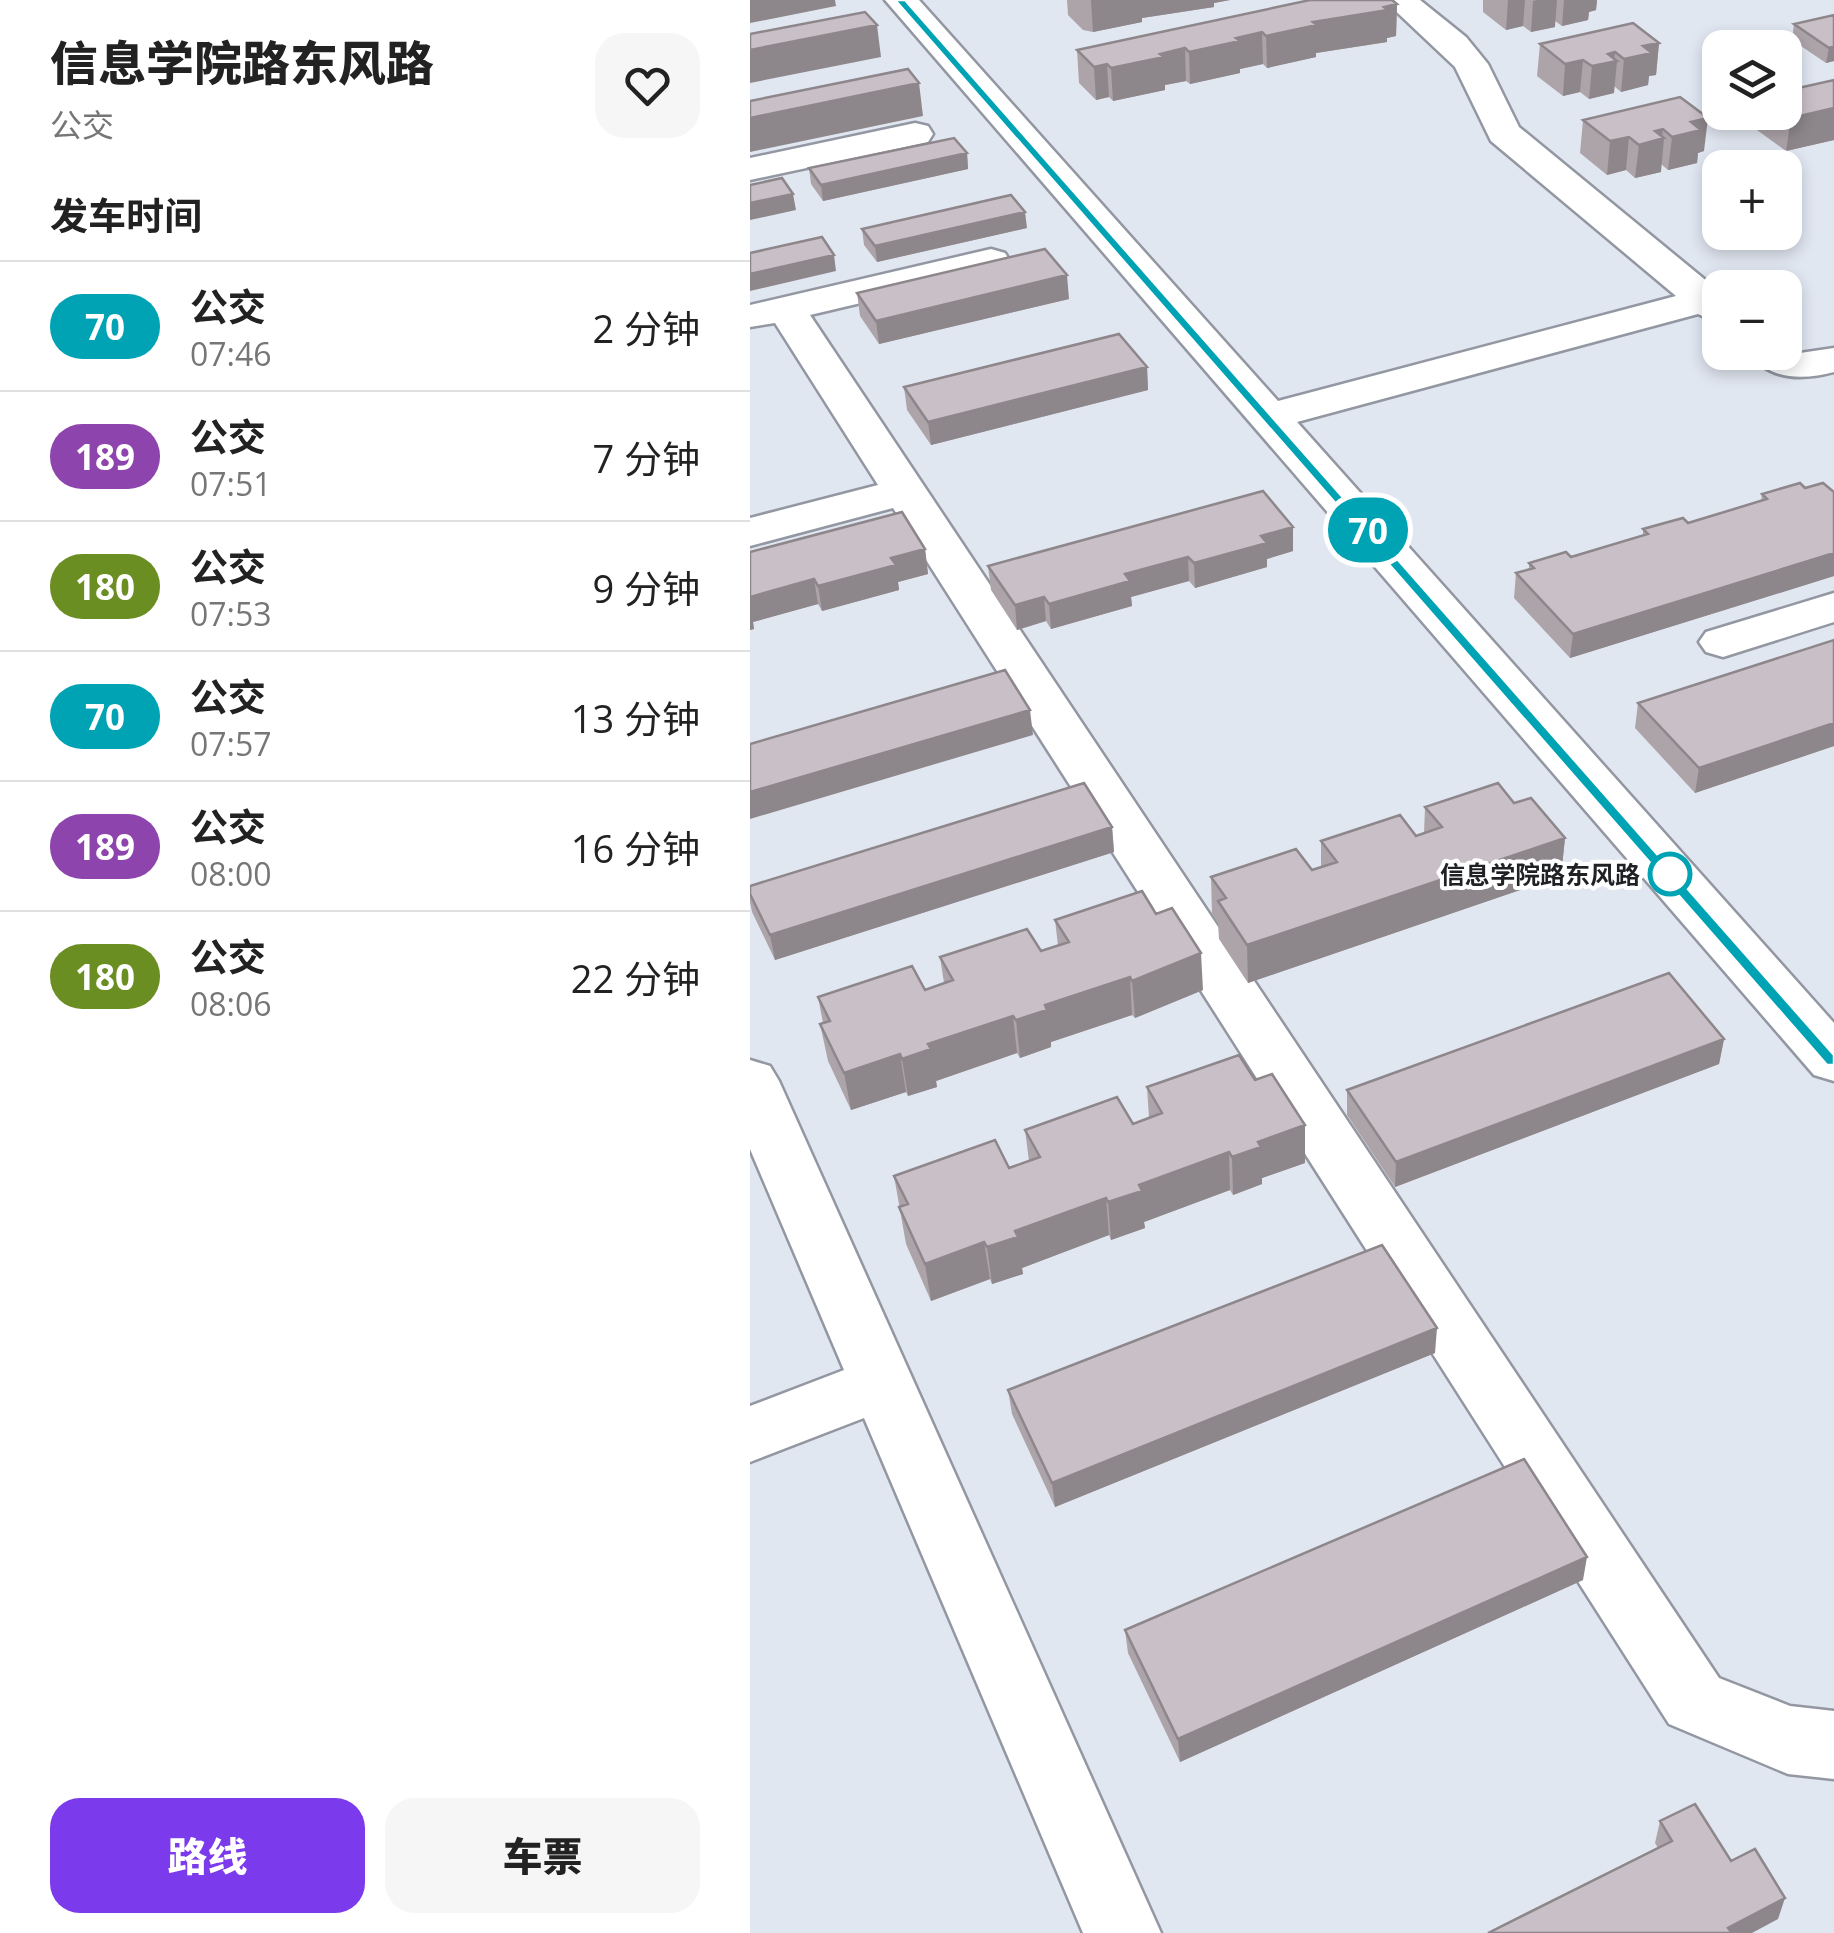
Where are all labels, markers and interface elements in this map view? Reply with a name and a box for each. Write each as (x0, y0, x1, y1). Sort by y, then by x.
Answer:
text: 信息学院路东风路 (50, 30, 434, 95)
map controls (1702, 30, 1802, 370)
button: layers (1702, 30, 1802, 130)
button: heart (595, 33, 700, 138)
text: 公交 (50, 103, 114, 146)
button: + (1702, 150, 1802, 250)
text: 发车时间 (50, 189, 202, 241)
button: − (1702, 270, 1802, 370)
text: 公交 (190, 280, 266, 332)
text: 2 分钟 (592, 302, 700, 354)
text: 70 (85, 303, 125, 350)
text: 07:46 (190, 332, 272, 375)
text: 公交 (190, 410, 266, 462)
text: 7 分钟 (592, 432, 700, 484)
text: 189 (75, 433, 135, 480)
text: 07:51 (190, 462, 272, 505)
line badge: 70 (1323, 498, 1413, 562)
text: 70 (1348, 507, 1388, 554)
text: 公交 (190, 540, 266, 592)
text: 9 分钟 (592, 562, 700, 614)
text: 180 (75, 563, 135, 610)
text: 07:53 (190, 592, 272, 635)
text: 公交 (190, 670, 266, 722)
text: 13 分钟 (571, 692, 700, 744)
text: 70 (85, 693, 125, 740)
text: 07:57 (190, 722, 272, 765)
text: 公交 (190, 800, 266, 852)
text: 16 分钟 (571, 822, 700, 874)
text: 189 (75, 823, 135, 870)
text: 08:00 (190, 852, 272, 895)
marker: 信息学院路东风路 (1649, 853, 1691, 895)
place label: 信息学院路东风路 (1440, 857, 1640, 891)
text: 公交 (190, 930, 266, 982)
text: 22 分钟 (571, 952, 700, 1004)
text: 180 (75, 953, 135, 1000)
text: 08:06 (190, 982, 272, 1025)
button: 路线 (50, 1798, 365, 1913)
button: 车票 (385, 1798, 700, 1913)

